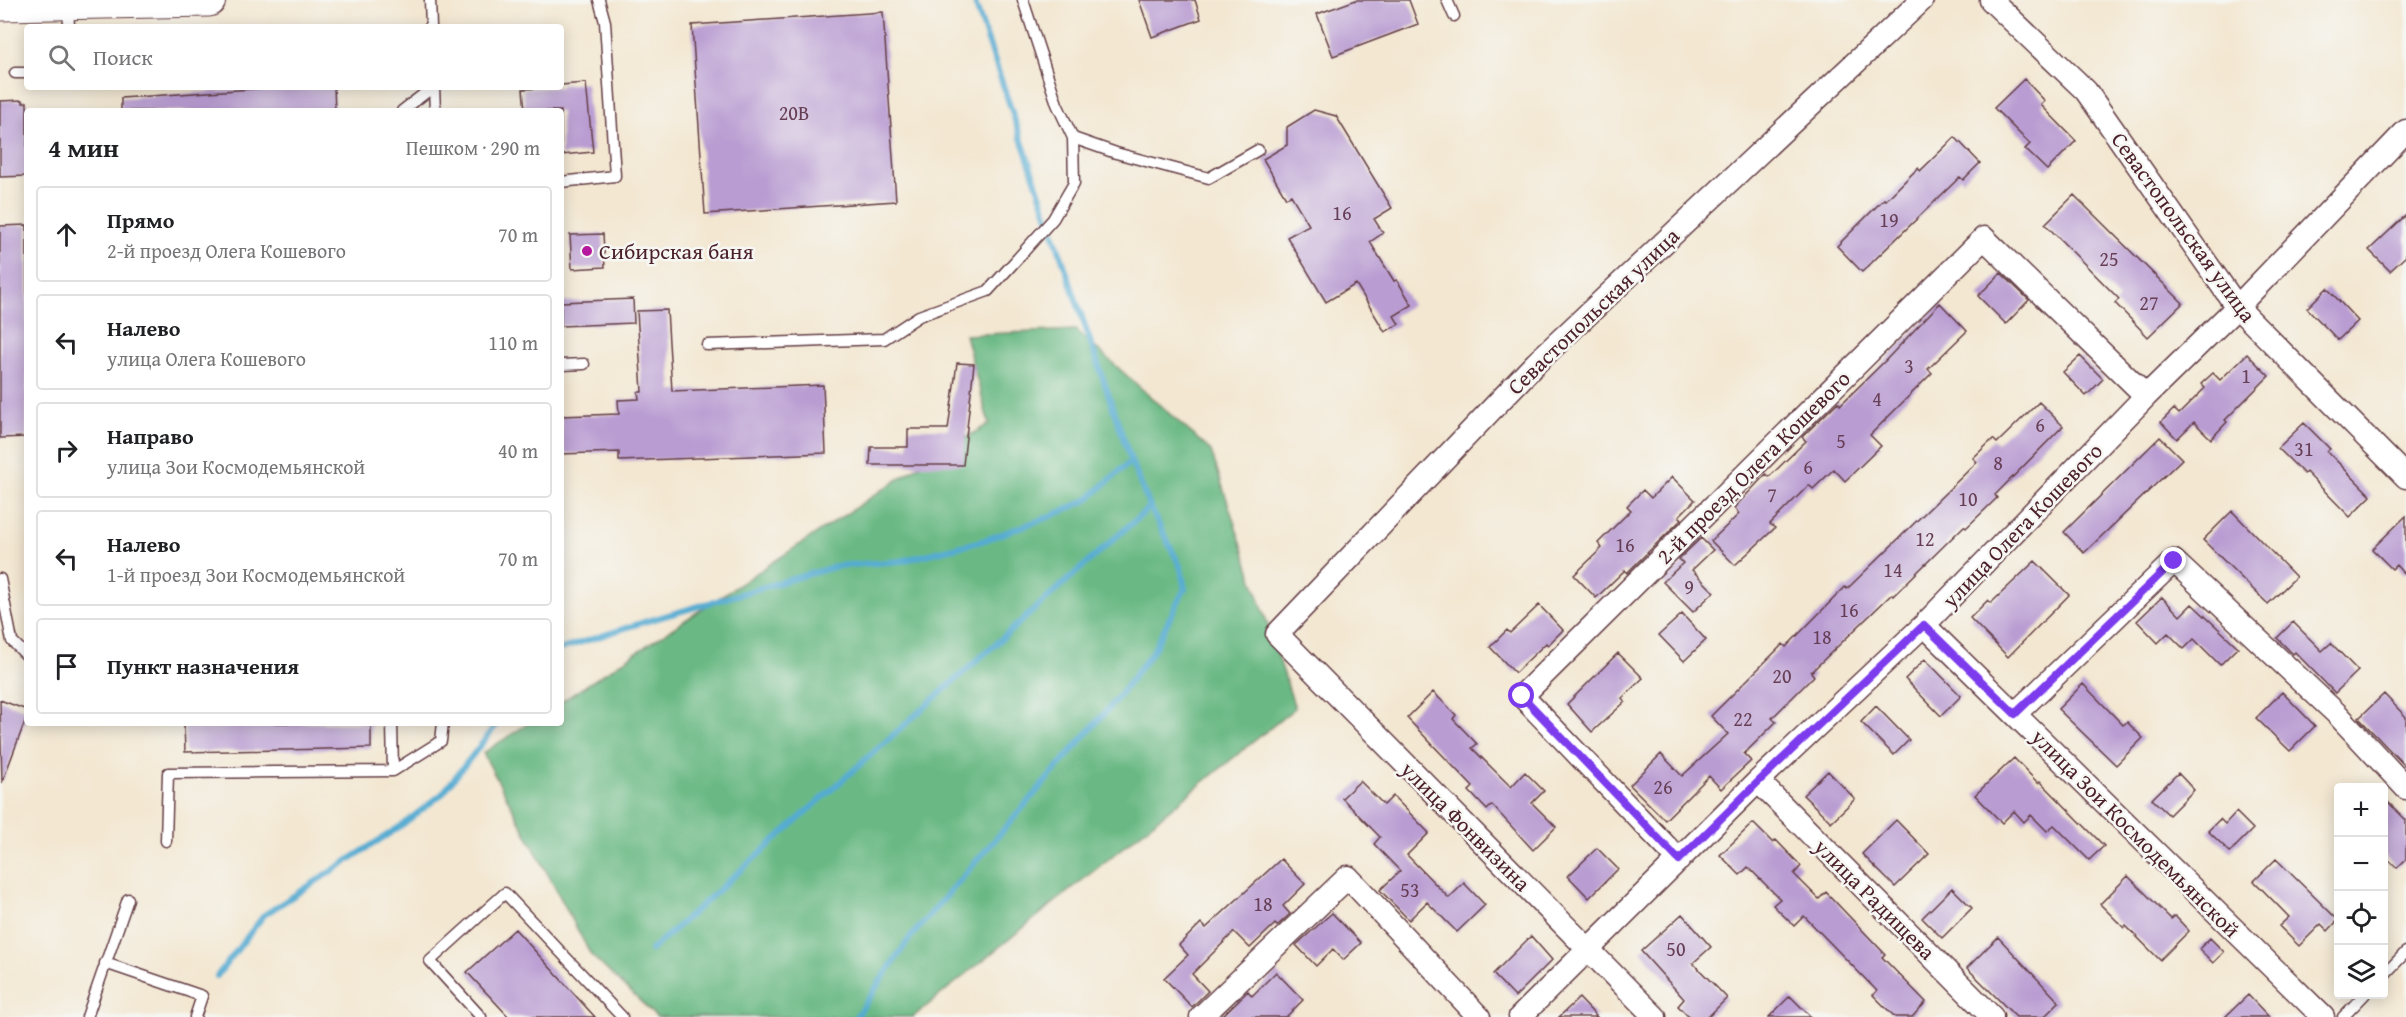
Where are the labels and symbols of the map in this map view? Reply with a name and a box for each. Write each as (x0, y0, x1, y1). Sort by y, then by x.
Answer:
house number: 20В (779, 98, 809, 127)
street label: Севастопольская улица (2104, 125, 2264, 329)
house number: 16 (1332, 198, 1352, 227)
house number: 19 (1879, 205, 1899, 234)
street label: Севастопольская улица (1500, 220, 1687, 402)
place label: Сибирская баня (599, 235, 754, 267)
marker: Сибирская баня (580, 244, 594, 258)
house number: 25 (2099, 244, 2119, 273)
house number: 27 (2139, 288, 2159, 317)
house number: 3 (1904, 351, 1914, 380)
house number: 1 (2241, 361, 2251, 390)
street label: 2-й проезд Олега Кошевого (1649, 363, 1857, 571)
house number: 4 (1872, 384, 1882, 413)
house number: 6 (2035, 410, 2045, 439)
house number: 5 (1836, 426, 1846, 455)
house number: 31 (2294, 434, 2314, 463)
street label: улица Олега Кошевого (1934, 435, 2110, 616)
house number: 8 (1993, 448, 2003, 477)
house number: 6 (1803, 452, 1813, 481)
house number: 7 (1767, 480, 1777, 509)
house number: 10 (1958, 484, 1978, 513)
house number: 12 (1915, 524, 1935, 553)
house number: 16 (1615, 530, 1635, 559)
route end (2160, 547, 2186, 573)
house number: 14 (1883, 555, 1903, 584)
house number: 9 (1684, 572, 1694, 601)
house number: 16 (1839, 595, 1859, 624)
house number: 18 (1812, 622, 1832, 651)
house number: 20 (1772, 661, 1792, 690)
route start (1508, 682, 1534, 708)
house number: 22 (1733, 704, 1753, 733)
street label: улица Зои Космодемьянской (2024, 721, 2248, 945)
street label: улица Фонвизина (1393, 753, 1539, 899)
house number: 26 (1653, 772, 1673, 801)
street label: улица Радищева (1806, 830, 1943, 967)
house number: 53 (1400, 875, 1420, 904)
house number: 18 (1253, 889, 1273, 918)
house number: 50 (1666, 934, 1686, 963)

